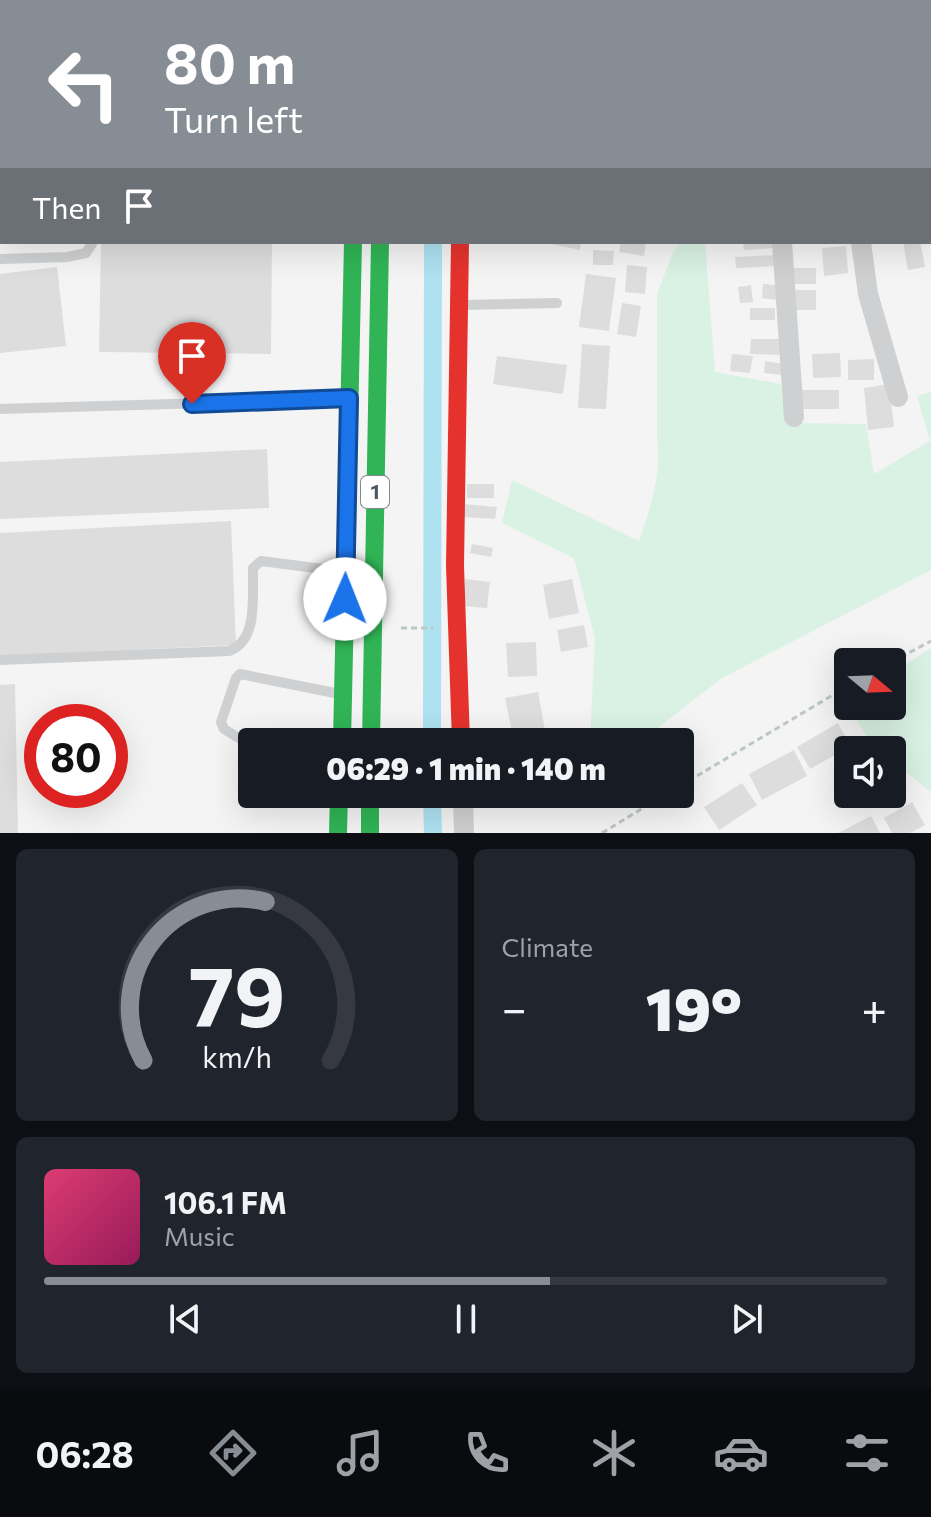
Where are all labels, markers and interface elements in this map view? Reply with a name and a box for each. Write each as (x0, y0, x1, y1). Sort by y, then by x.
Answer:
text: 80 m (164, 27, 295, 96)
icon: left (32, 32, 136, 136)
text: Turn left (164, 96, 303, 140)
icon: arrive (117, 184, 161, 228)
text: Then (32, 188, 101, 225)
pin (158, 322, 226, 404)
icon: arrive (170, 334, 214, 378)
road number: 1 (361, 476, 389, 508)
position arrow (303, 557, 387, 641)
north arrow (834, 648, 906, 720)
map controls (834, 648, 906, 808)
speed limit sign: 80 (24, 704, 128, 808)
button: sound (834, 736, 906, 808)
text: 06:29 · 1 min · 140 m (326, 749, 606, 786)
text: Climate (502, 931, 593, 962)
text: 79 (188, 942, 285, 1044)
text: 19° (646, 970, 742, 1043)
text: − (502, 980, 527, 1034)
text: + (861, 980, 887, 1034)
text: km/h (202, 1039, 272, 1074)
text: 106.1 FM (164, 1183, 287, 1220)
text: Music (164, 1220, 235, 1251)
icon: previous (163, 1297, 207, 1341)
icon: pause (444, 1297, 488, 1341)
icon: next (725, 1297, 769, 1341)
icon: directions (205, 1425, 261, 1481)
icon: music (332, 1425, 388, 1481)
icon: phone (459, 1425, 515, 1481)
icon: climate (586, 1425, 642, 1481)
icon: car (713, 1425, 769, 1481)
icon: filters (839, 1425, 895, 1481)
text: 06:28 (35, 1431, 134, 1475)

